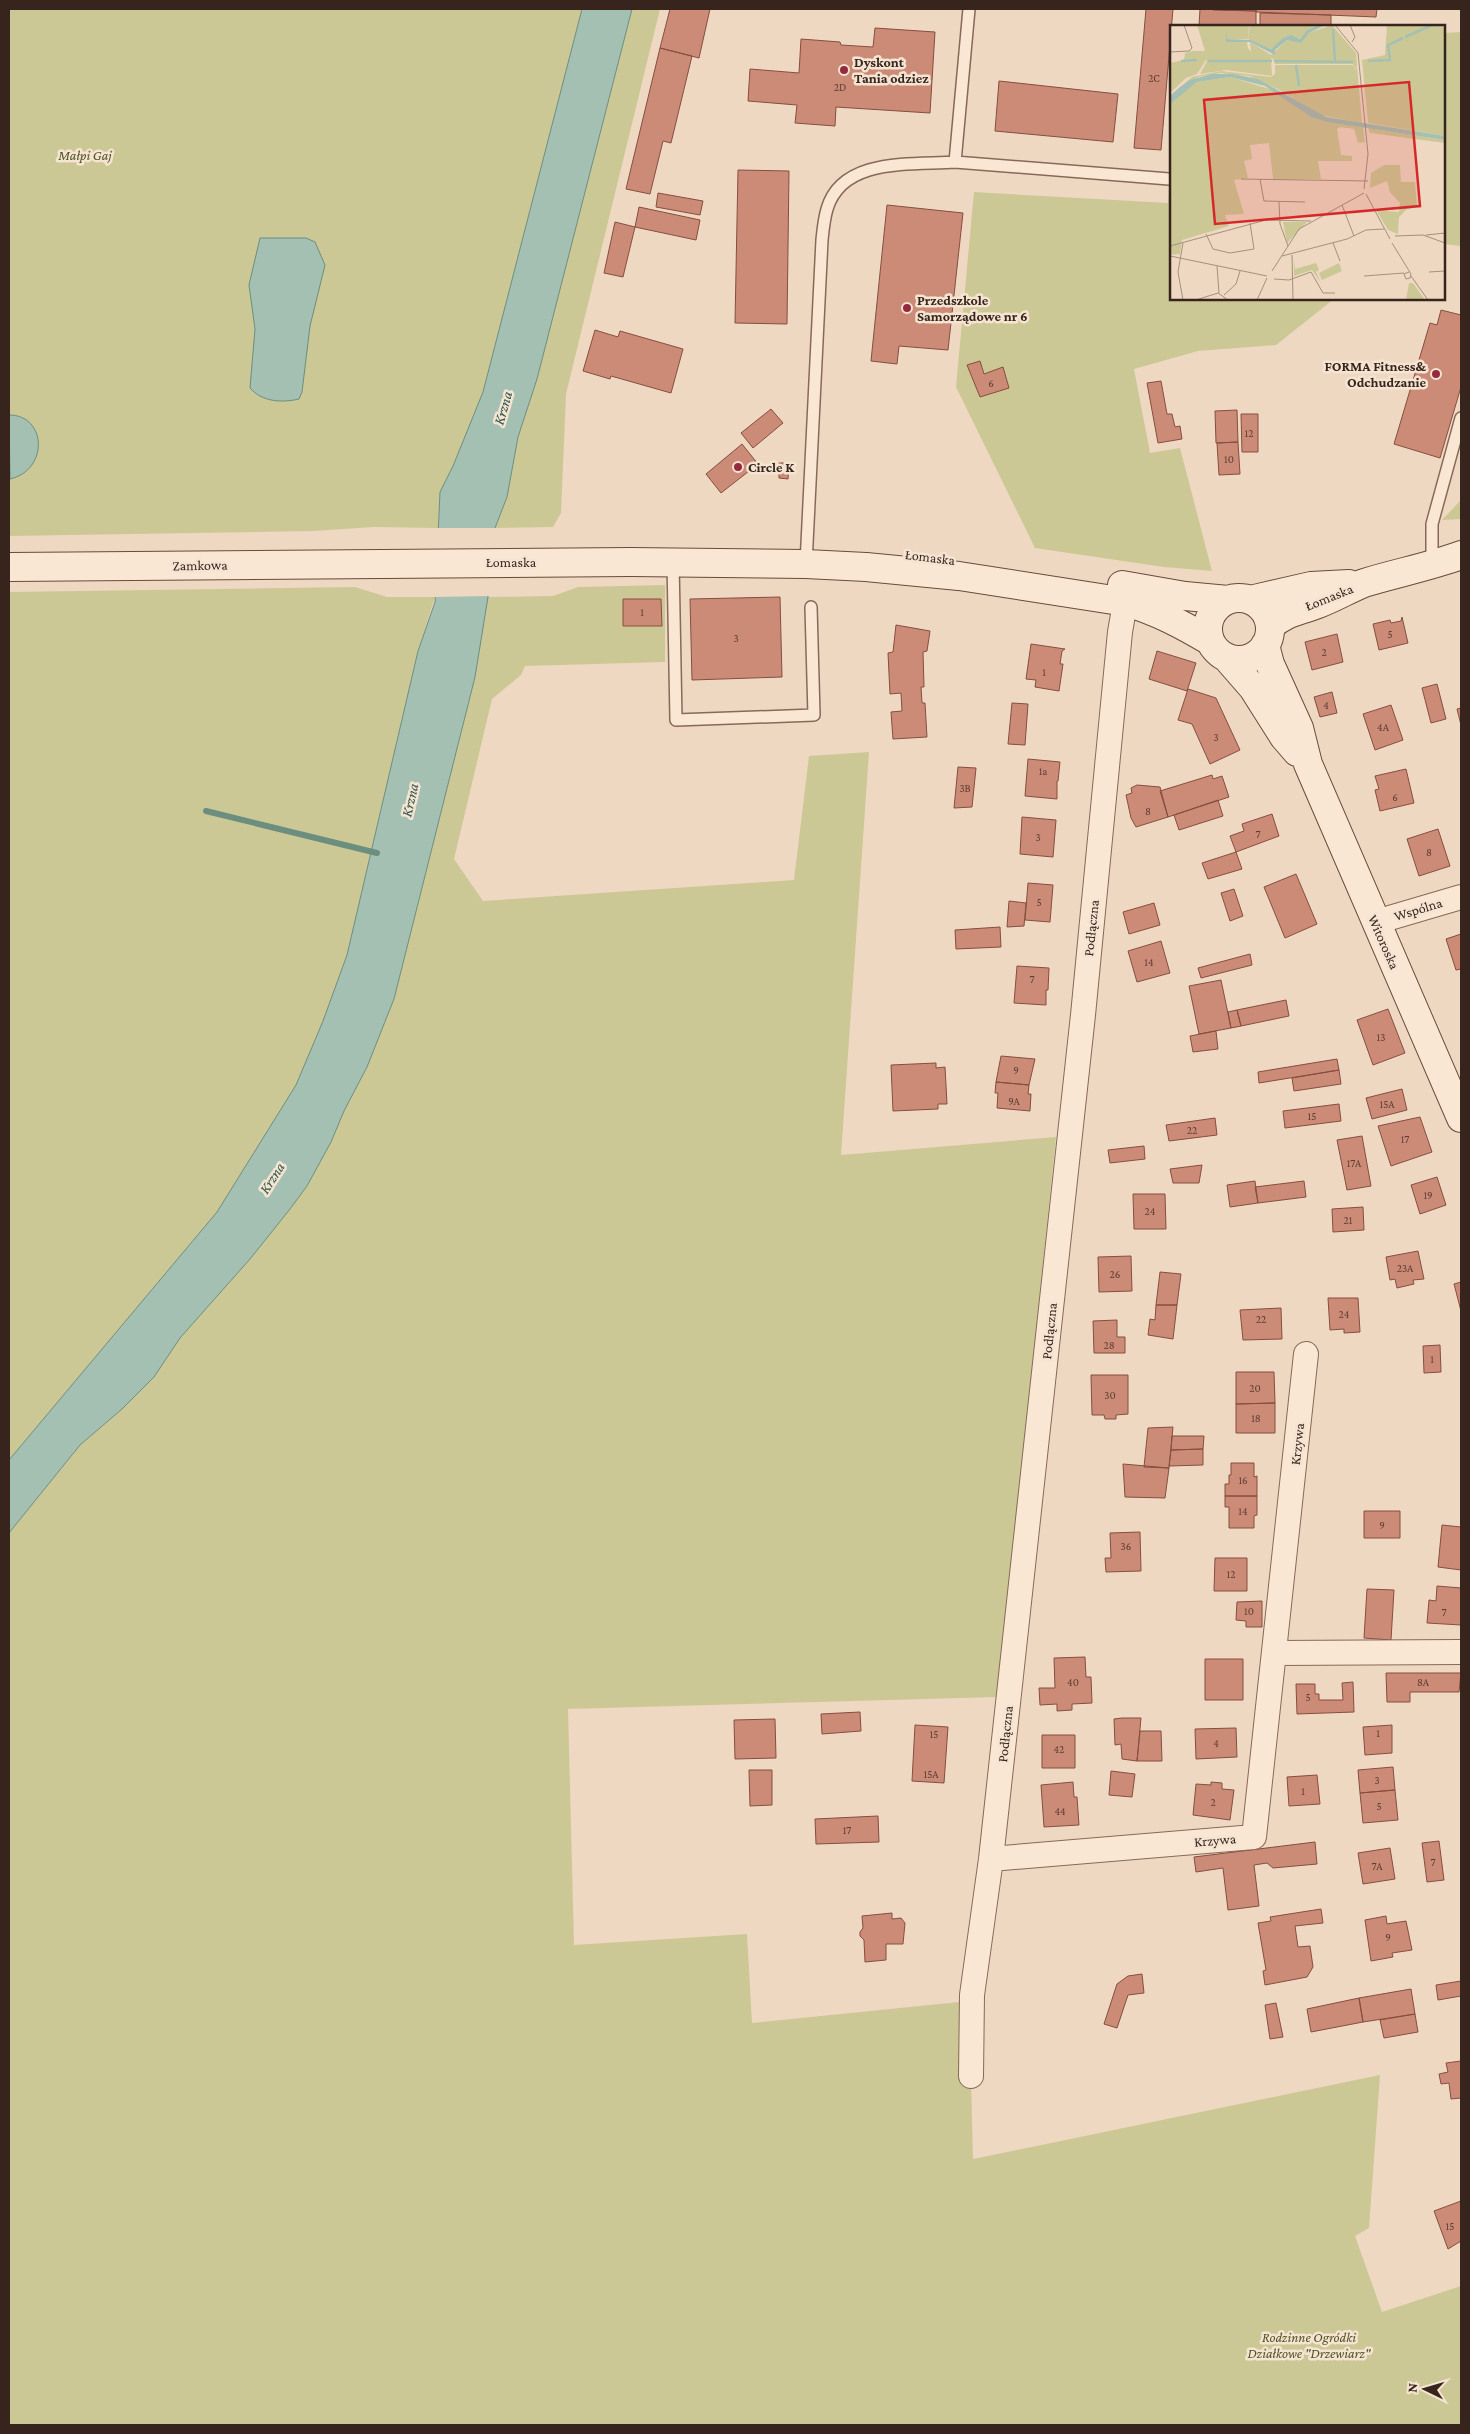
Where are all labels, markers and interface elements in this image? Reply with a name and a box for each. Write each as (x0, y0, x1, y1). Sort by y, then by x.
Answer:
inset map (1170, 25, 1445, 300)
place label: Dyskont Tania odziez (854, 54, 929, 86)
marker: Dyskont Tania odziez (838, 64, 850, 76)
house number: 2C (1148, 72, 1160, 84)
house number: 2D (834, 81, 846, 93)
park label: Małpi Gaj (57, 147, 112, 164)
place label: Przedszkole Samorządowe nr 6 (917, 292, 1028, 324)
marker: Przedszkole Samorządowe nr 6 (901, 302, 913, 314)
place label: FORMA Fitness& Odchudzanie (1325, 358, 1426, 390)
marker: FORMA Fitness& Odchudzanie (1430, 368, 1442, 380)
house number: 6 (988, 377, 994, 389)
water label: Krzna (491, 389, 515, 427)
house number: 12 (1245, 427, 1253, 439)
house number: 10 (1224, 453, 1234, 465)
place label: Circle K (748, 459, 795, 475)
marker: Circle K (732, 461, 744, 473)
street label: Łomaska (904, 546, 956, 568)
street label: Łomaska (486, 554, 537, 570)
street label: Zamkowa (172, 557, 228, 573)
street label: Łomaska (1303, 580, 1356, 614)
house number: 1 (640, 606, 644, 618)
house number: 5 (1387, 628, 1393, 640)
house number: 3 (733, 632, 739, 644)
house number: 2 (1321, 646, 1327, 658)
house number: 1 (1042, 666, 1046, 678)
house number: 4 (1323, 699, 1329, 711)
house number: 4A (1377, 721, 1390, 733)
house number: 3 (1213, 731, 1219, 743)
house number: 1a (1039, 765, 1047, 777)
water label: Krzna (398, 782, 422, 818)
house number: 3B (959, 782, 971, 794)
house number: 6 (1392, 791, 1398, 803)
house number: 8 (1145, 805, 1151, 817)
house number: 7 (1255, 828, 1261, 840)
house number: 3 (1035, 831, 1041, 843)
house number: 8 (1426, 846, 1432, 858)
street label: Wspólna (1392, 894, 1445, 924)
house number: 5 (1036, 896, 1042, 908)
street label: Podłączna (1080, 898, 1102, 957)
street label: Witoroska (1365, 912, 1403, 972)
house number: 14 (1144, 956, 1154, 968)
house number: 7 (1029, 973, 1035, 985)
house number: 13 (1377, 1031, 1385, 1043)
house number: 9 (1013, 1064, 1019, 1076)
house number: 9A (1008, 1095, 1021, 1107)
house number: 15A (1380, 1098, 1395, 1110)
house number: 15 (1308, 1110, 1316, 1122)
house number: 22 (1187, 1124, 1197, 1136)
house number: 17 (1401, 1133, 1409, 1145)
house number: 17A (1347, 1157, 1362, 1169)
water label: Krzna (256, 1159, 288, 1197)
house number: 19 (1423, 1189, 1433, 1201)
house number: 24 (1145, 1205, 1156, 1217)
house number: 21 (1344, 1214, 1353, 1226)
house number: 23A (1397, 1262, 1414, 1274)
house number: 26 (1110, 1268, 1120, 1280)
street label: Podłączna (1038, 1301, 1060, 1360)
house number: 24 (1339, 1308, 1350, 1320)
house number: 22 (1256, 1313, 1266, 1325)
house number: 28 (1103, 1339, 1115, 1351)
house number: 1 (1430, 1353, 1434, 1365)
house number: 20 (1249, 1382, 1261, 1394)
house number: 30 (1104, 1389, 1116, 1401)
house number: 18 (1251, 1412, 1261, 1424)
street label: Krzywa (1287, 1422, 1307, 1466)
house number: 16 (1238, 1474, 1248, 1486)
house number: 14 (1238, 1505, 1248, 1517)
house number: 9 (1379, 1519, 1385, 1531)
house number: 36 (1121, 1540, 1131, 1552)
house number: 12 (1227, 1568, 1235, 1580)
house number: 10 (1244, 1605, 1254, 1617)
house number: 7 (1441, 1606, 1447, 1618)
house number: 40 (1067, 1676, 1079, 1688)
house number: 8A (1417, 1676, 1430, 1688)
house number: 5 (1305, 1691, 1311, 1703)
street label: Podłączna (994, 1704, 1016, 1763)
house number: 1 (1376, 1727, 1380, 1739)
house number: 15 (930, 1728, 938, 1740)
house number: 4 (1213, 1737, 1219, 1749)
house number: 42 (1054, 1743, 1064, 1755)
house number: 15A (924, 1768, 939, 1780)
house number: 3 (1374, 1774, 1380, 1786)
house number: 1 (1301, 1785, 1305, 1797)
house number: 2 (1210, 1796, 1216, 1808)
house number: 5 (1376, 1800, 1382, 1812)
house number: 44 (1054, 1805, 1066, 1817)
house number: 17 (843, 1824, 851, 1836)
street label: Krzywa (1193, 1830, 1237, 1850)
house number: 7 (1430, 1856, 1436, 1868)
house number: 7A (1372, 1860, 1383, 1872)
house number: 9 (1385, 1931, 1391, 1943)
house number: 15 (1446, 2220, 1454, 2232)
park label: Rodzinne Ogródki Działkowe "Drzewiarz" (1247, 2329, 1372, 2361)
north arrow (1400, 2364, 1450, 2414)
text: N (1404, 2382, 1420, 2393)

